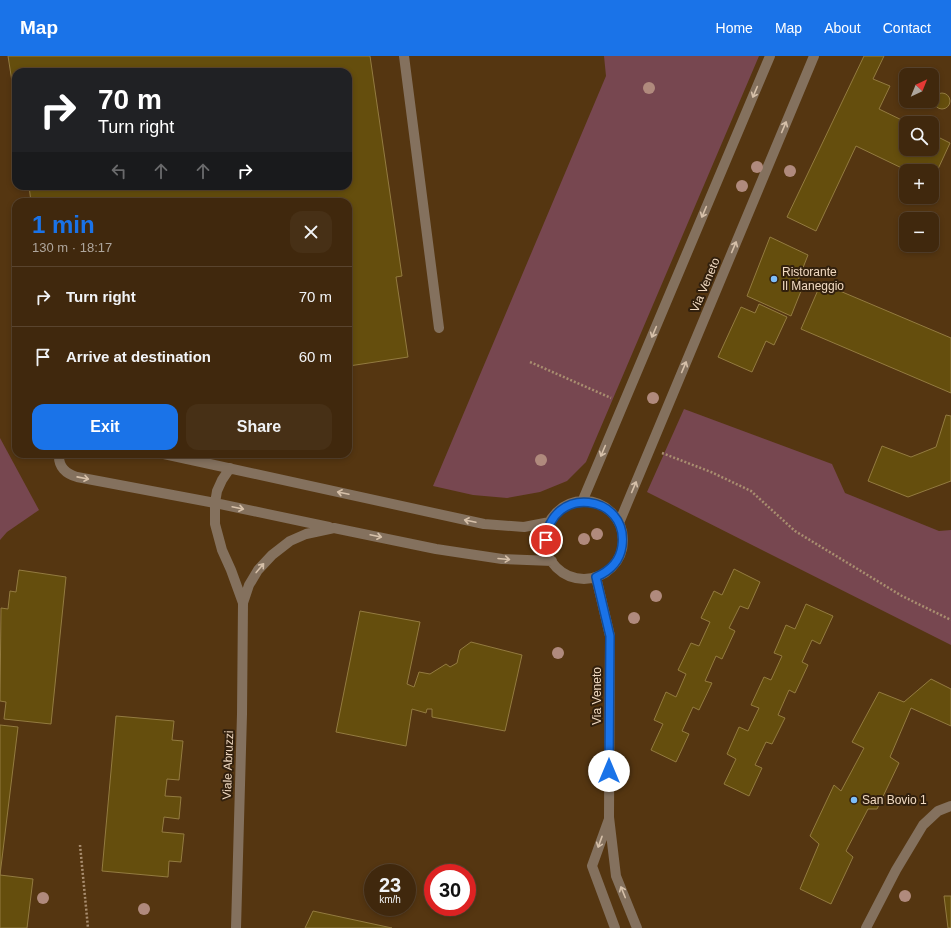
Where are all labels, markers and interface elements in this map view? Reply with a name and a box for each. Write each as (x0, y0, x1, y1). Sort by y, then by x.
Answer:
text: Map (20, 17, 58, 38)
text: Home (716, 20, 753, 36)
text: Map (775, 20, 802, 36)
text: About (824, 20, 861, 36)
text: Contact (883, 20, 931, 36)
north arrow (899, 68, 939, 108)
map controls (899, 68, 939, 252)
icon: right (32, 84, 84, 136)
text: 70 m (98, 84, 162, 115)
one-way arrow (751, 85, 758, 97)
button: search (899, 116, 939, 156)
text: Turn right (98, 117, 174, 137)
one-way arrow (781, 121, 789, 133)
icon: left (108, 160, 130, 182)
icon: ahead (150, 160, 172, 182)
icon: ahead (192, 160, 214, 182)
icon: right (234, 160, 256, 182)
button: + (899, 164, 939, 204)
one-way arrow (700, 205, 708, 217)
text: 1 min (32, 211, 95, 238)
button: close (290, 211, 332, 253)
button: − (899, 212, 939, 252)
text: 130 m · 18:17 (32, 240, 112, 255)
one-way arrow (731, 241, 739, 253)
street label: Via Veneto (687, 255, 723, 314)
place label: Ristorante Il Maneggio (782, 265, 844, 293)
marker: Ristorante Il Maneggio (769, 274, 779, 284)
icon: right (32, 286, 54, 308)
text: Turn right (66, 288, 136, 305)
text: 70 m (299, 288, 332, 305)
one-way arrow (650, 325, 657, 337)
icon: arrive (32, 346, 54, 368)
text: Arrive at destination (66, 348, 211, 365)
text: 60 m (299, 348, 332, 365)
one-way arrow (681, 361, 689, 373)
button: Exit (32, 404, 178, 450)
button: Share (186, 404, 332, 450)
one-way arrow (599, 445, 607, 457)
one-way arrow (76, 474, 89, 482)
one-way arrow (631, 481, 639, 493)
one-way arrow (337, 488, 350, 496)
one-way arrow (232, 504, 245, 512)
one-way arrow (464, 516, 477, 524)
pin (529, 523, 563, 557)
icon: arrive (535, 529, 557, 551)
one-way arrow (370, 533, 383, 541)
one-way arrow (497, 555, 510, 562)
one-way arrow (256, 563, 265, 574)
street label: Via Veneto (590, 667, 604, 725)
street label: Viale Abruzzi (220, 730, 236, 800)
position arrow (588, 750, 630, 792)
place label: San Bovio 1 (862, 793, 927, 807)
marker: San Bovio 1 (849, 795, 859, 805)
one-way arrow (596, 835, 604, 847)
speed limit sign: 30 (424, 864, 476, 916)
text: 23 (379, 874, 401, 896)
one-way arrow (618, 886, 626, 898)
text: km/h (379, 894, 401, 905)

